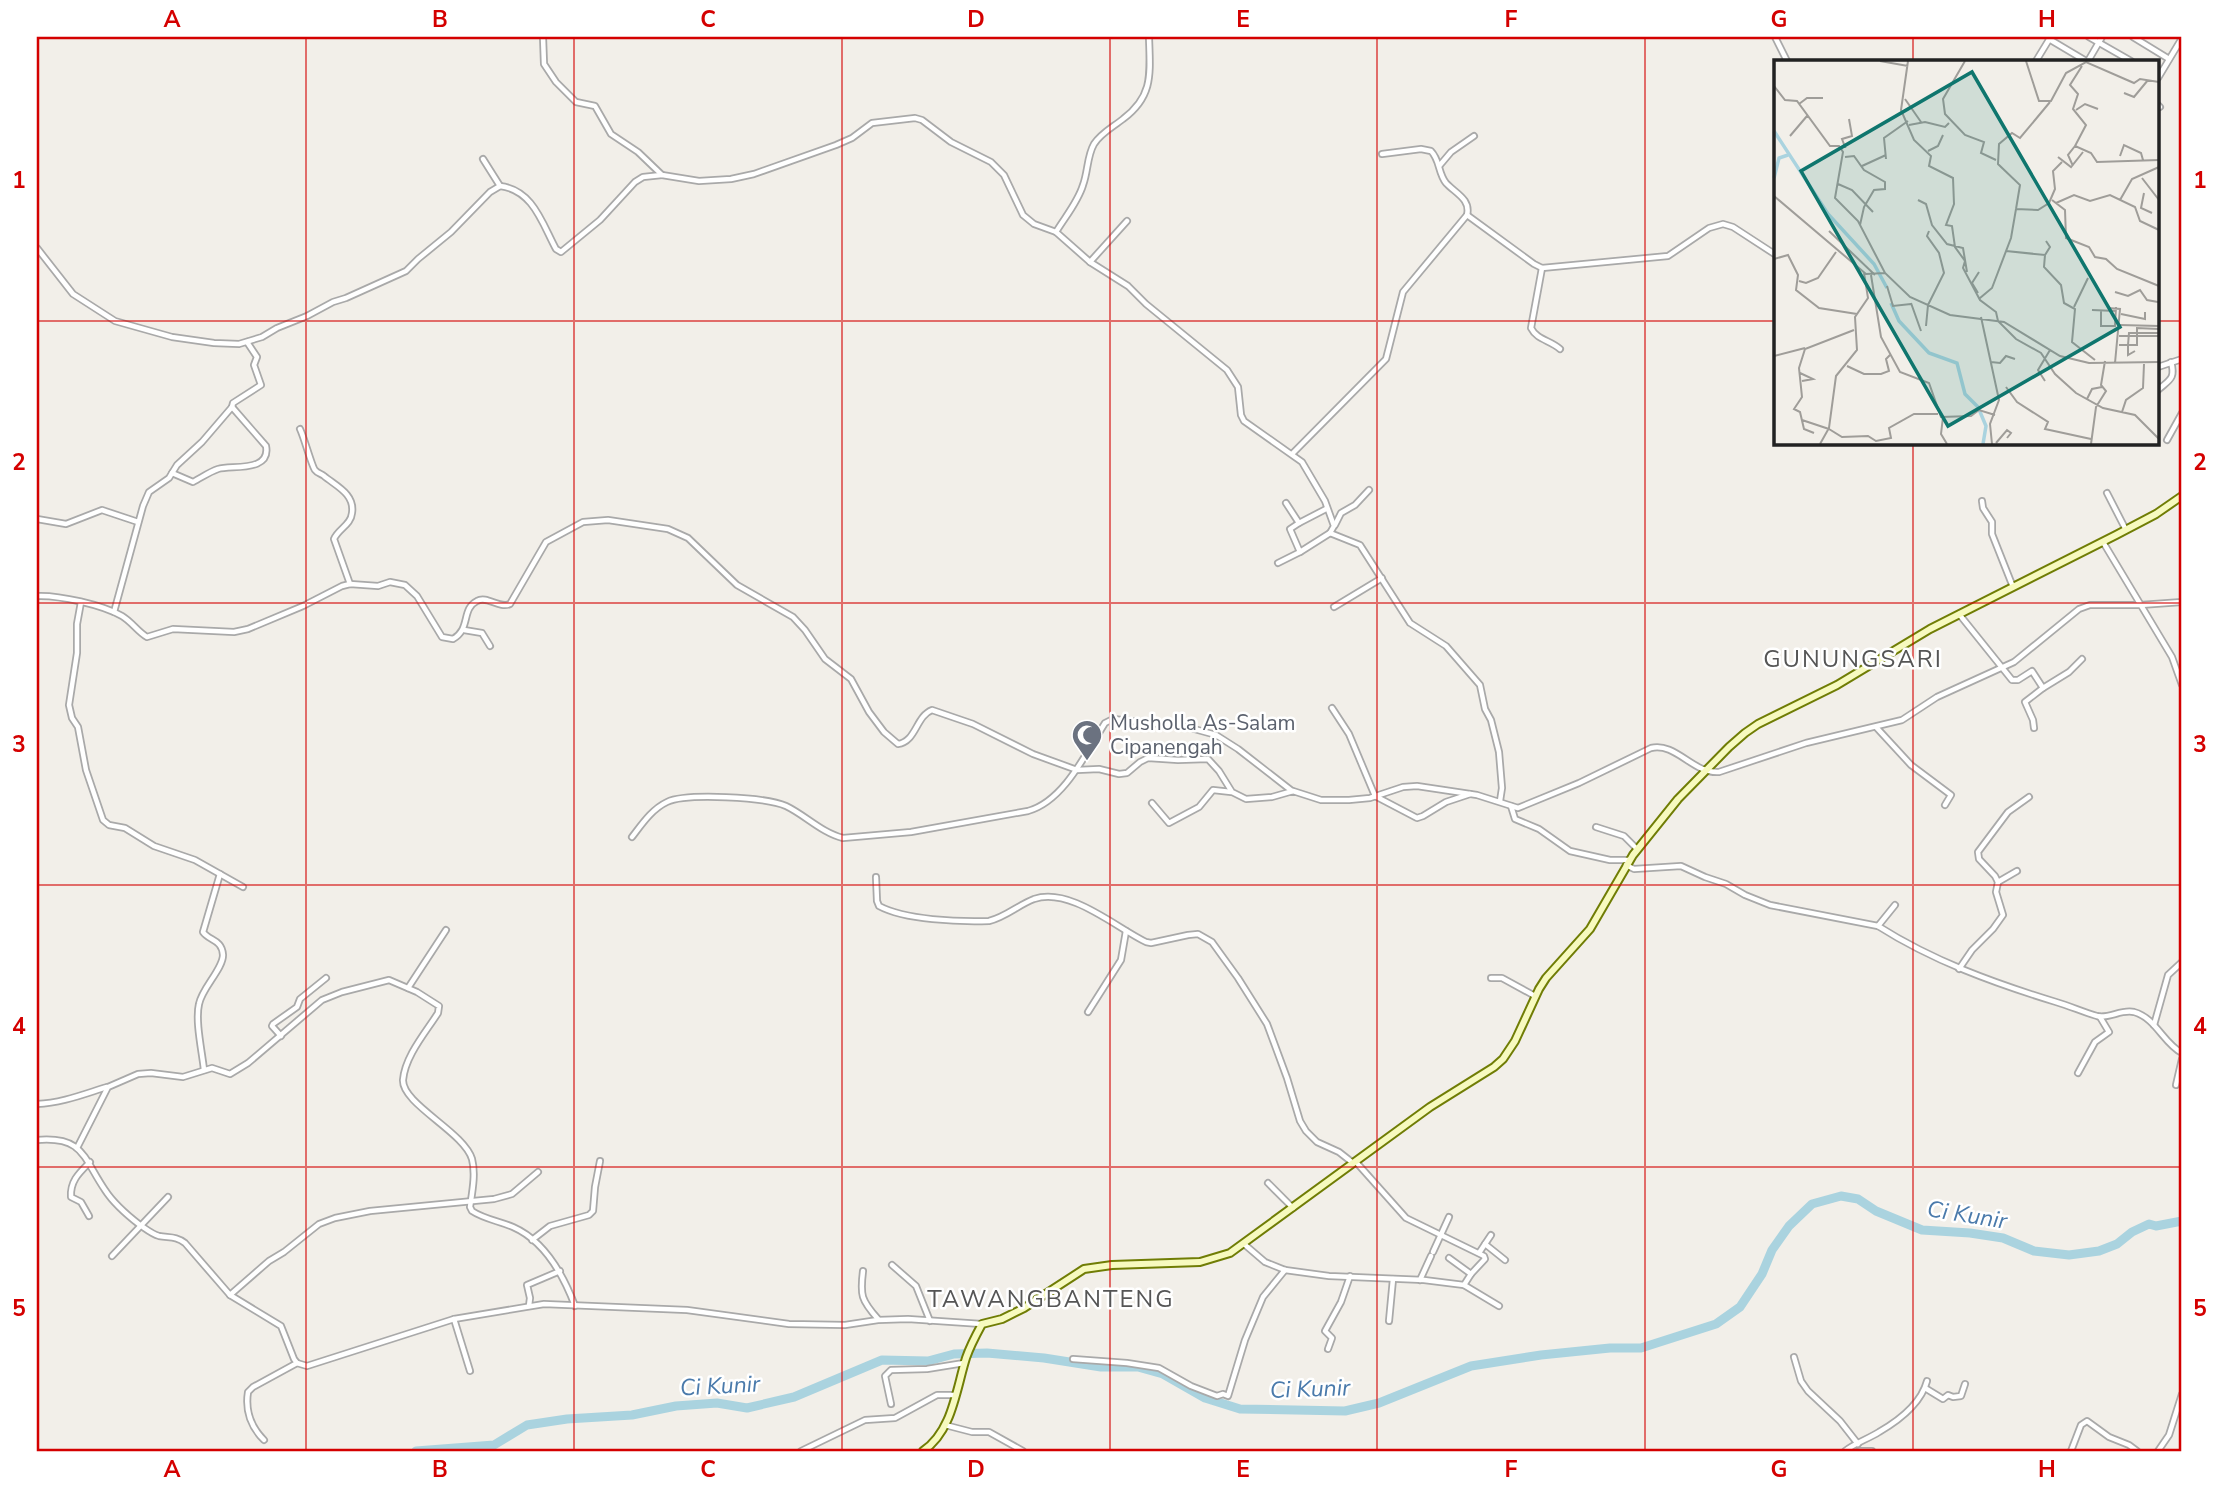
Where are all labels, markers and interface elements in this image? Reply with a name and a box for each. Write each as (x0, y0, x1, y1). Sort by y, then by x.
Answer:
text: A (163, 4, 181, 35)
text: B (432, 4, 448, 35)
text: C (700, 4, 716, 35)
text: D (967, 4, 985, 35)
text: E (1236, 4, 1250, 35)
text: F (1505, 4, 1518, 35)
text: G (1771, 4, 1787, 35)
text: H (2038, 4, 2056, 35)
inset map (1774, 60, 2160, 444)
text: 1 (12, 165, 26, 196)
text: 1 (2193, 165, 2207, 196)
text: 2 (12, 447, 26, 478)
text: 2 (2193, 447, 2207, 478)
district label: GUNUNGSARI (1763, 643, 1943, 675)
place label: Musholla As-Salam Cipanengah (1110, 709, 1296, 761)
mosque icon: Musholla As-Salam Cipanengah (1070, 718, 1104, 762)
text: 3 (12, 729, 26, 760)
text: 3 (2193, 729, 2207, 760)
text: 4 (12, 1011, 26, 1042)
text: 4 (2193, 1011, 2207, 1042)
water label: Ci Kunir (1925, 1193, 2010, 1237)
district label: TAWANGBANTENG (927, 1283, 1175, 1315)
text: 5 (12, 1293, 26, 1324)
text: 5 (2193, 1293, 2207, 1324)
water label: Ci Kunir (679, 1368, 762, 1404)
water label: Ci Kunir (1269, 1372, 1351, 1406)
text: A (163, 1454, 181, 1485)
text: B (432, 1454, 448, 1485)
text: C (700, 1454, 716, 1485)
text: D (967, 1454, 985, 1485)
text: E (1236, 1454, 1250, 1485)
text: F (1505, 1454, 1518, 1485)
text: G (1771, 1454, 1787, 1485)
text: H (2038, 1454, 2056, 1485)

